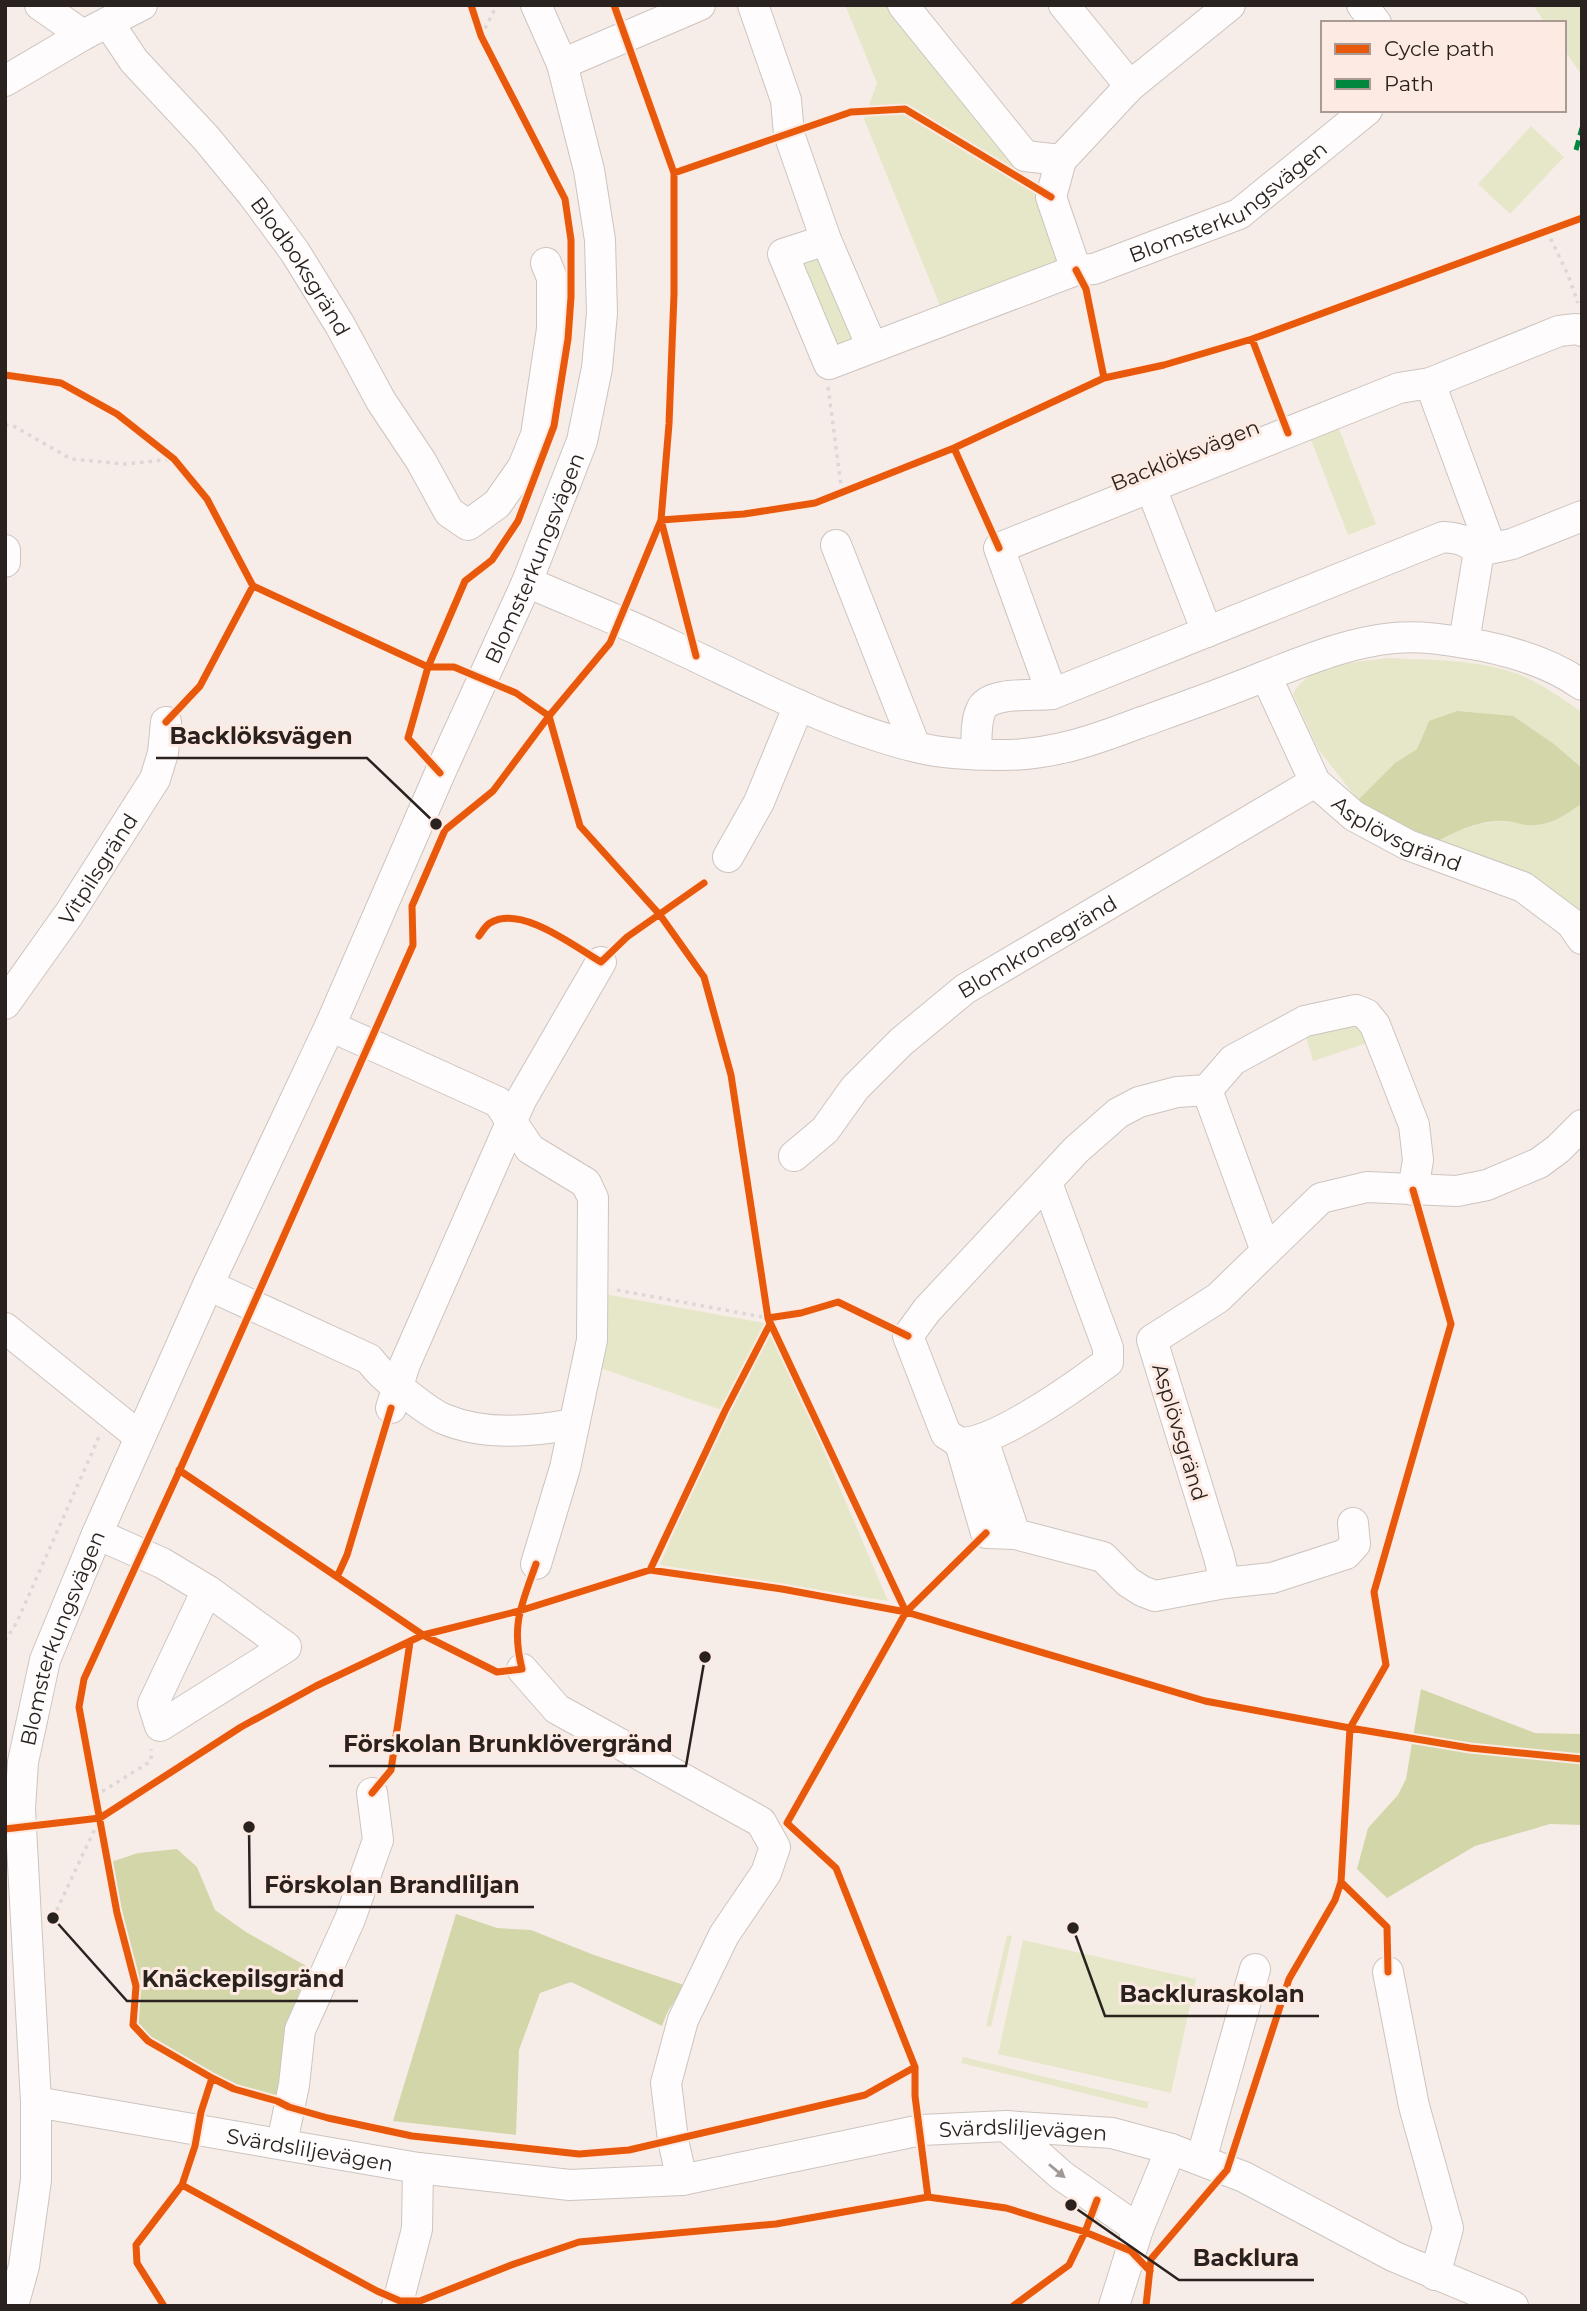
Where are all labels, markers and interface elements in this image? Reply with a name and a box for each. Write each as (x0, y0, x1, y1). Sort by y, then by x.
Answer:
legend (1321, 21, 1566, 112)
text: Cycle path (1384, 36, 1495, 61)
text: Path (1384, 71, 1434, 96)
street label: Blomsterkungsvägen (1125, 135, 1332, 267)
street label: Blodboksgränd (246, 192, 356, 340)
street label: Backlöksvägen (1107, 414, 1263, 496)
street label: Blomsterkungsvägen (479, 449, 589, 667)
callout: Backlöksvägen (156, 714, 367, 758)
text: Backlöksvägen (169, 722, 353, 750)
street label: Asplövsgränd (1327, 790, 1465, 876)
street label: Vitpilsgränd (53, 809, 142, 929)
street label: Blomkronegränd (953, 890, 1121, 1003)
street label: Asplövsgränd (1147, 1360, 1213, 1504)
street label: Blomsterkungsvägen (14, 1527, 110, 1748)
callout: Förskolan Brunklövergränd (329, 1722, 686, 1766)
text: Förskolan Brunklövergränd (343, 1730, 673, 1758)
callout: Förskolan Brandliljan (250, 1863, 534, 1907)
text: Förskolan Brandliljan (264, 1871, 520, 1899)
callout: Knäckepilsgränd (127, 1957, 358, 2001)
text: Knäckepilsgränd (142, 1965, 344, 1993)
callout: Backluraskolan (1105, 1972, 1319, 2016)
text: Backluraskolan (1119, 1980, 1305, 2008)
street label: Svärdsliljevägen (938, 2113, 1108, 2145)
street label: Svärdsliljevägen (225, 2123, 395, 2176)
one-way arrow (1048, 2163, 1066, 2179)
callout: Backlura (1179, 2236, 1314, 2280)
text: Backlura (1193, 2244, 1299, 2272)

